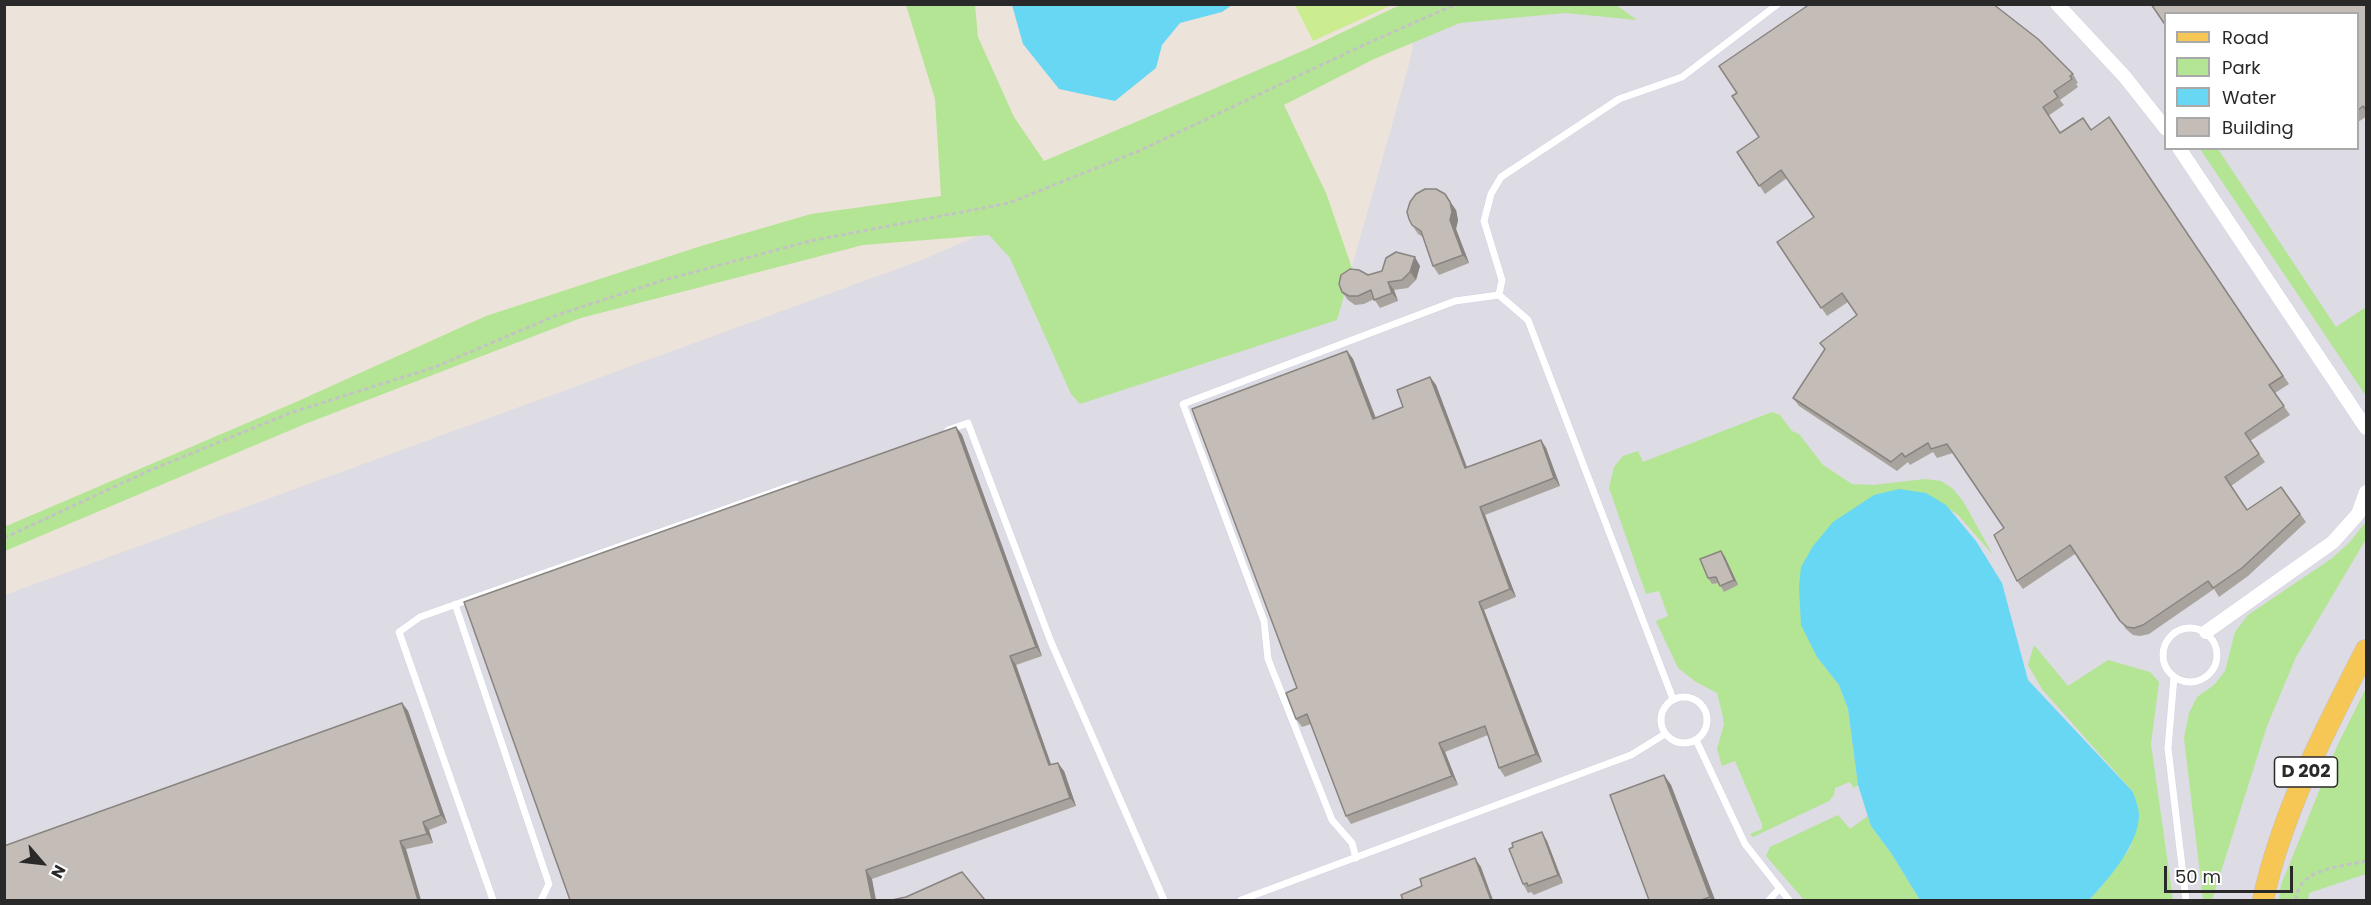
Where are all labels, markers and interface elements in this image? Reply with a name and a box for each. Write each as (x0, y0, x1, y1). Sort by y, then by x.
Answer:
legend (2164, 12, 2359, 150)
text: Road (2222, 25, 2269, 50)
text: Park (2222, 55, 2261, 80)
text: Water (2222, 85, 2276, 110)
text: Building (2222, 115, 2294, 140)
road number: D 202 (2274, 757, 2338, 787)
north arrow (12, 833, 72, 893)
scale bar (2167, 854, 2296, 892)
text: N (45, 861, 71, 882)
text: 50 m (2175, 864, 2221, 889)

